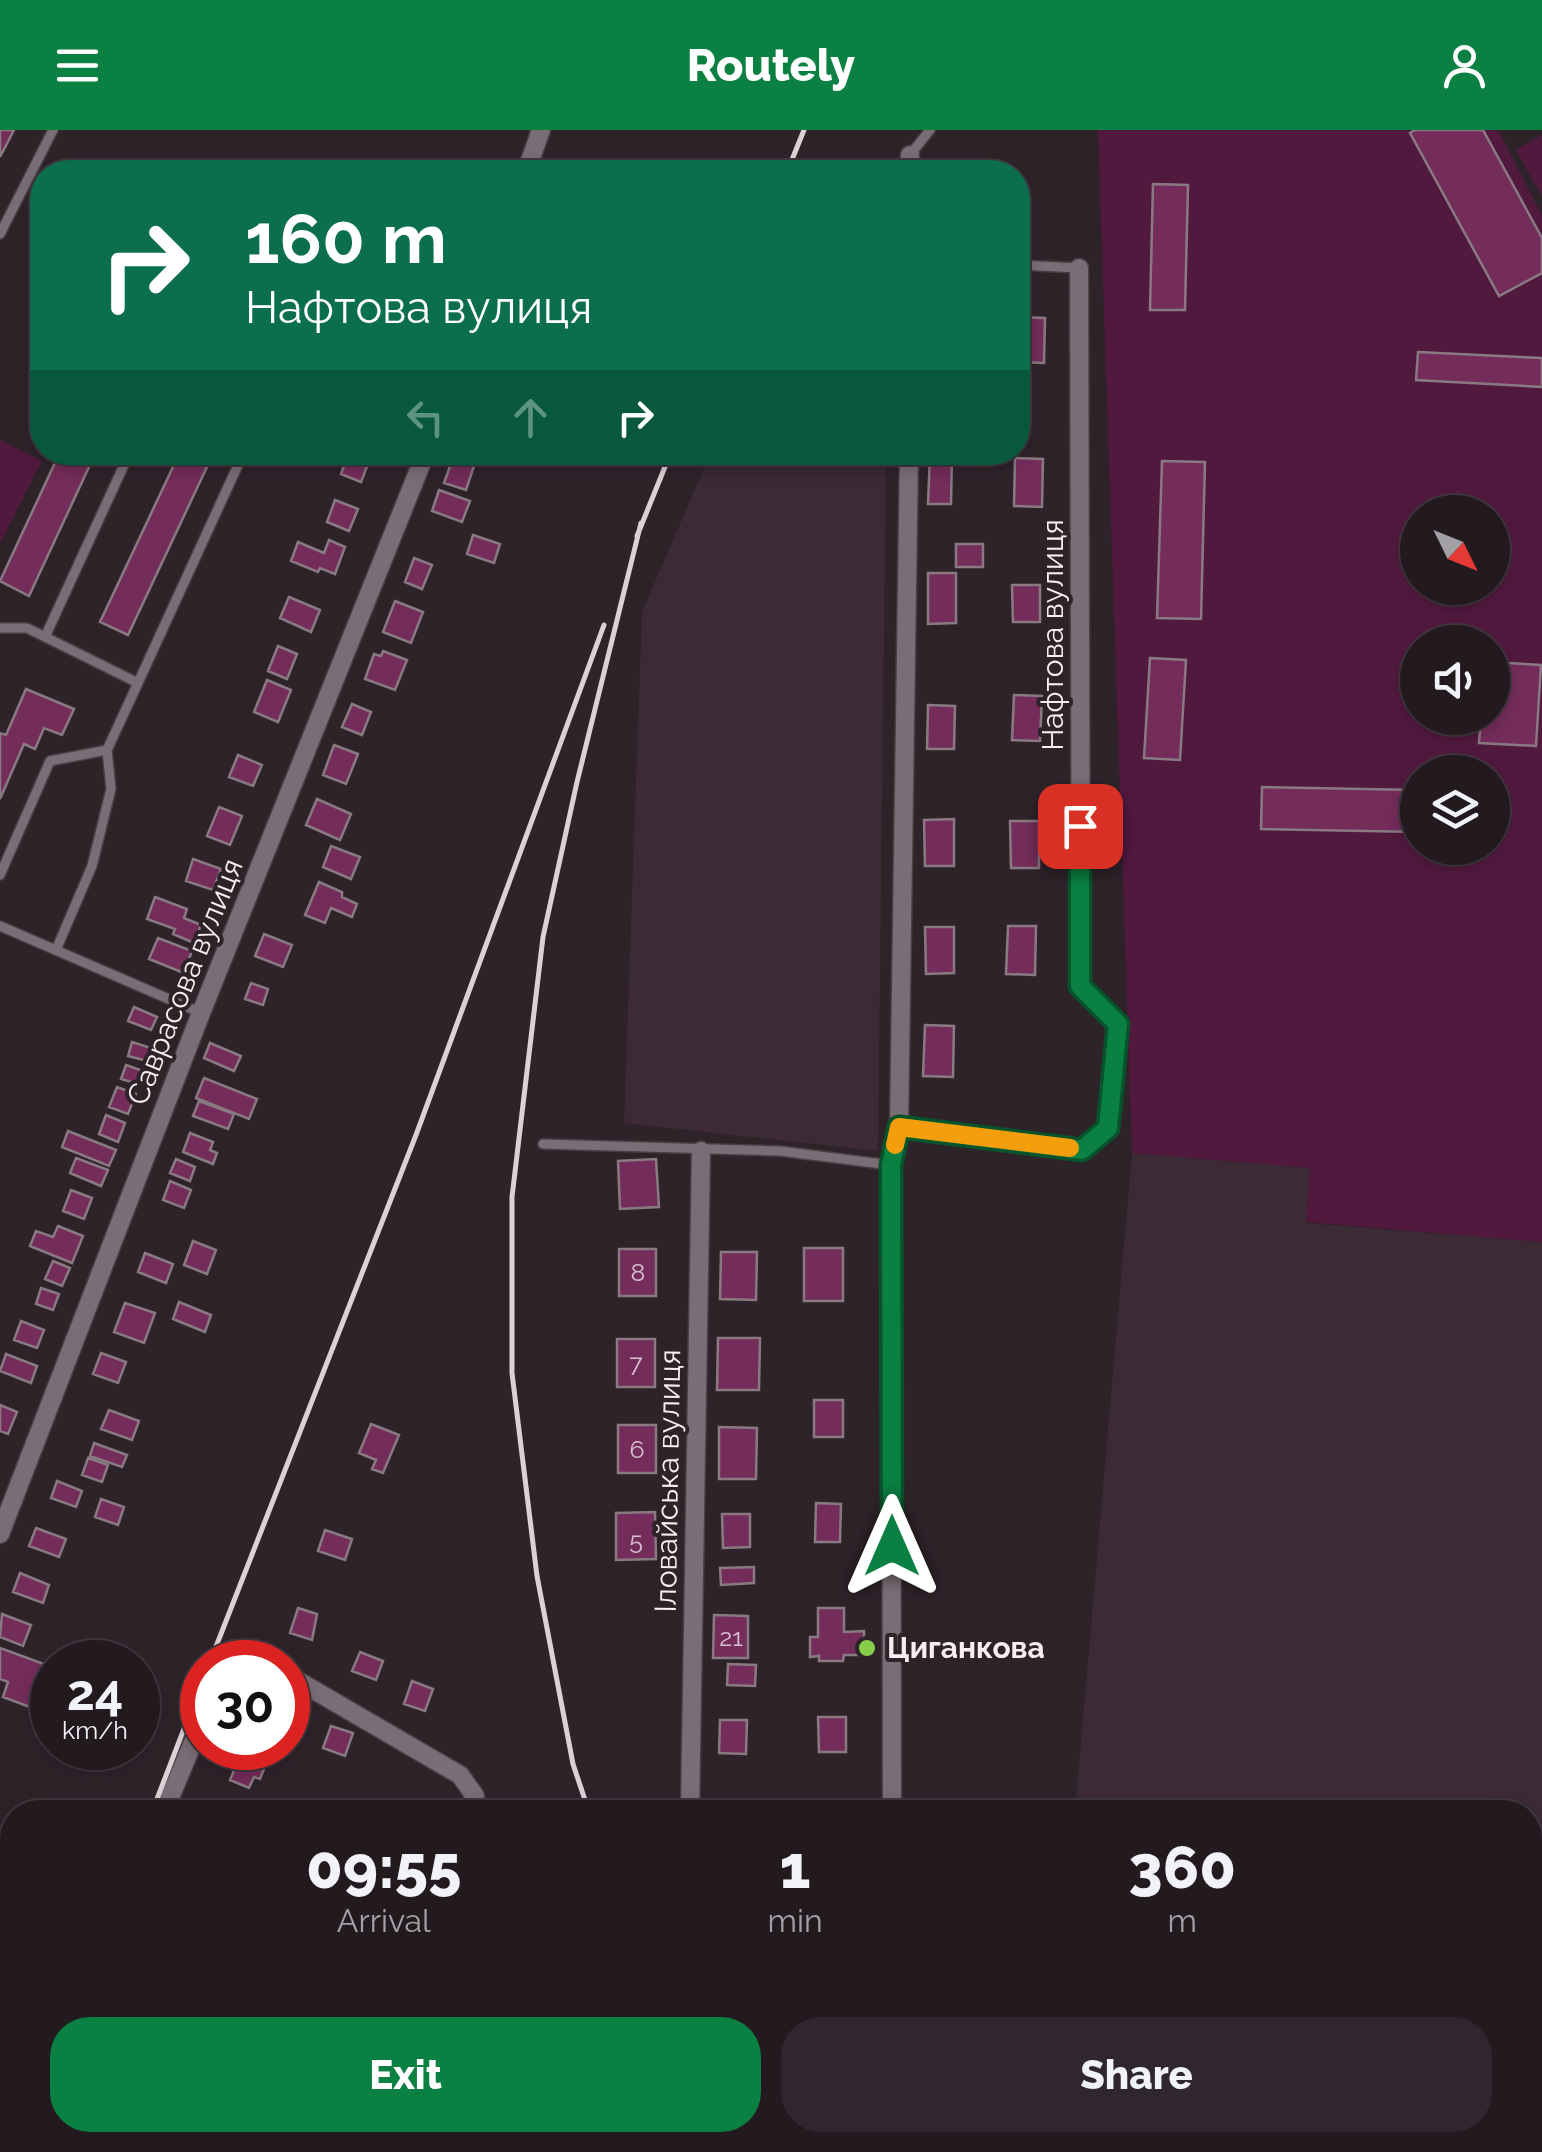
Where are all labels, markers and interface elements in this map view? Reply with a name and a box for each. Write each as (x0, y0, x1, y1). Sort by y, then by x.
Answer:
icon: menu (50, 38, 105, 93)
icon: person (1437, 38, 1492, 93)
text: Routely (687, 39, 855, 92)
text: 160 m (245, 197, 447, 279)
icon: right (80, 200, 210, 330)
text: Нафтова вулиця (245, 281, 592, 334)
icon: left (398, 390, 453, 445)
icon: ahead (503, 390, 558, 445)
icon: right (608, 390, 663, 445)
north arrow (1400, 495, 1510, 605)
map controls (1400, 495, 1510, 865)
street label: Нафтова вулиця (1035, 519, 1070, 751)
button: sound (1400, 625, 1510, 735)
button: layers (1400, 755, 1510, 865)
pin (1038, 784, 1123, 869)
icon: arrive (1053, 799, 1108, 854)
street label: Саврасова вулиця (119, 854, 250, 1110)
house number: 8 (631, 1257, 645, 1287)
house number: 7 (629, 1348, 643, 1378)
street label: Іловайська вулиця (648, 1349, 687, 1613)
house number: 6 (629, 1434, 645, 1464)
position arrow (840, 1494, 944, 1598)
house number: 5 (629, 1525, 643, 1555)
house number: 21 (719, 1622, 743, 1652)
place label: Циганкова (887, 1630, 1045, 1665)
marker: Циганкова (856, 1637, 878, 1659)
speed limit sign: 30 (180, 1640, 310, 1770)
text: 24 (67, 1663, 123, 1722)
text: km/h (62, 1715, 128, 1745)
text: 09:55 (306, 1832, 462, 1902)
text: 1 (780, 1832, 811, 1902)
text: 360 (1129, 1832, 1236, 1902)
text: Arrival (337, 1902, 431, 1939)
text: min (768, 1902, 823, 1939)
text: m (1168, 1902, 1197, 1939)
button: Exit (50, 2017, 761, 2132)
button: Share (781, 2017, 1492, 2132)

